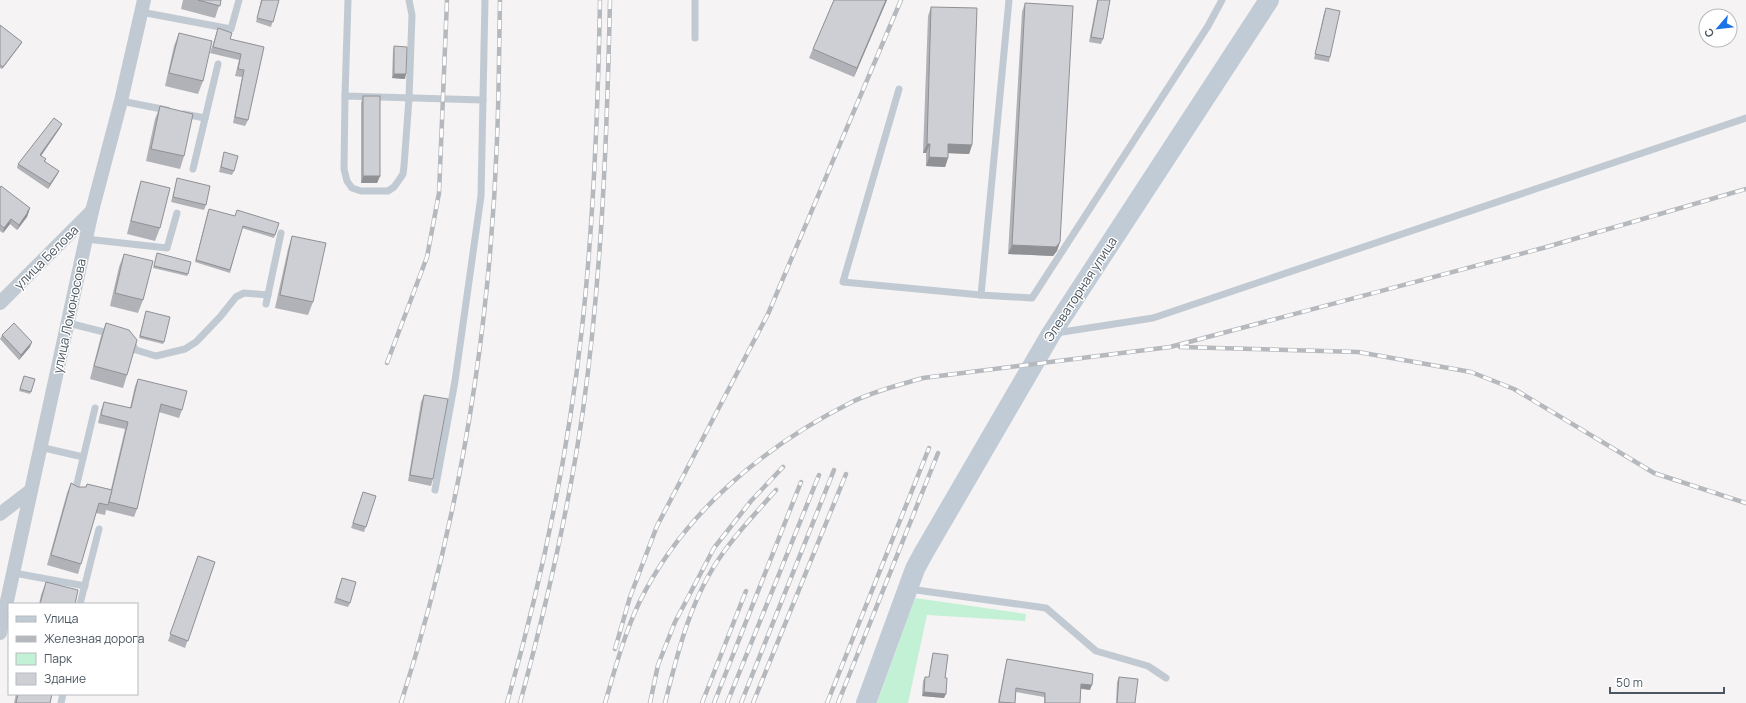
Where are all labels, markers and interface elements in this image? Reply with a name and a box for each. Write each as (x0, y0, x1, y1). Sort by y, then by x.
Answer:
north arrow (1698, 8, 1738, 48)
text: С (1700, 26, 1717, 40)
street label: улица Белова (10, 221, 82, 293)
street label: Элеваторная улица (1039, 233, 1121, 345)
street label: улица Ломоносова (48, 257, 90, 375)
legend (8, 603, 138, 695)
text: Улица (44, 610, 78, 627)
text: Железная дорога (44, 630, 144, 647)
text: Парк (44, 650, 73, 667)
scale bar (1610, 669, 1724, 695)
text: Здание (44, 670, 86, 687)
text: 50 m (1616, 674, 1643, 691)

